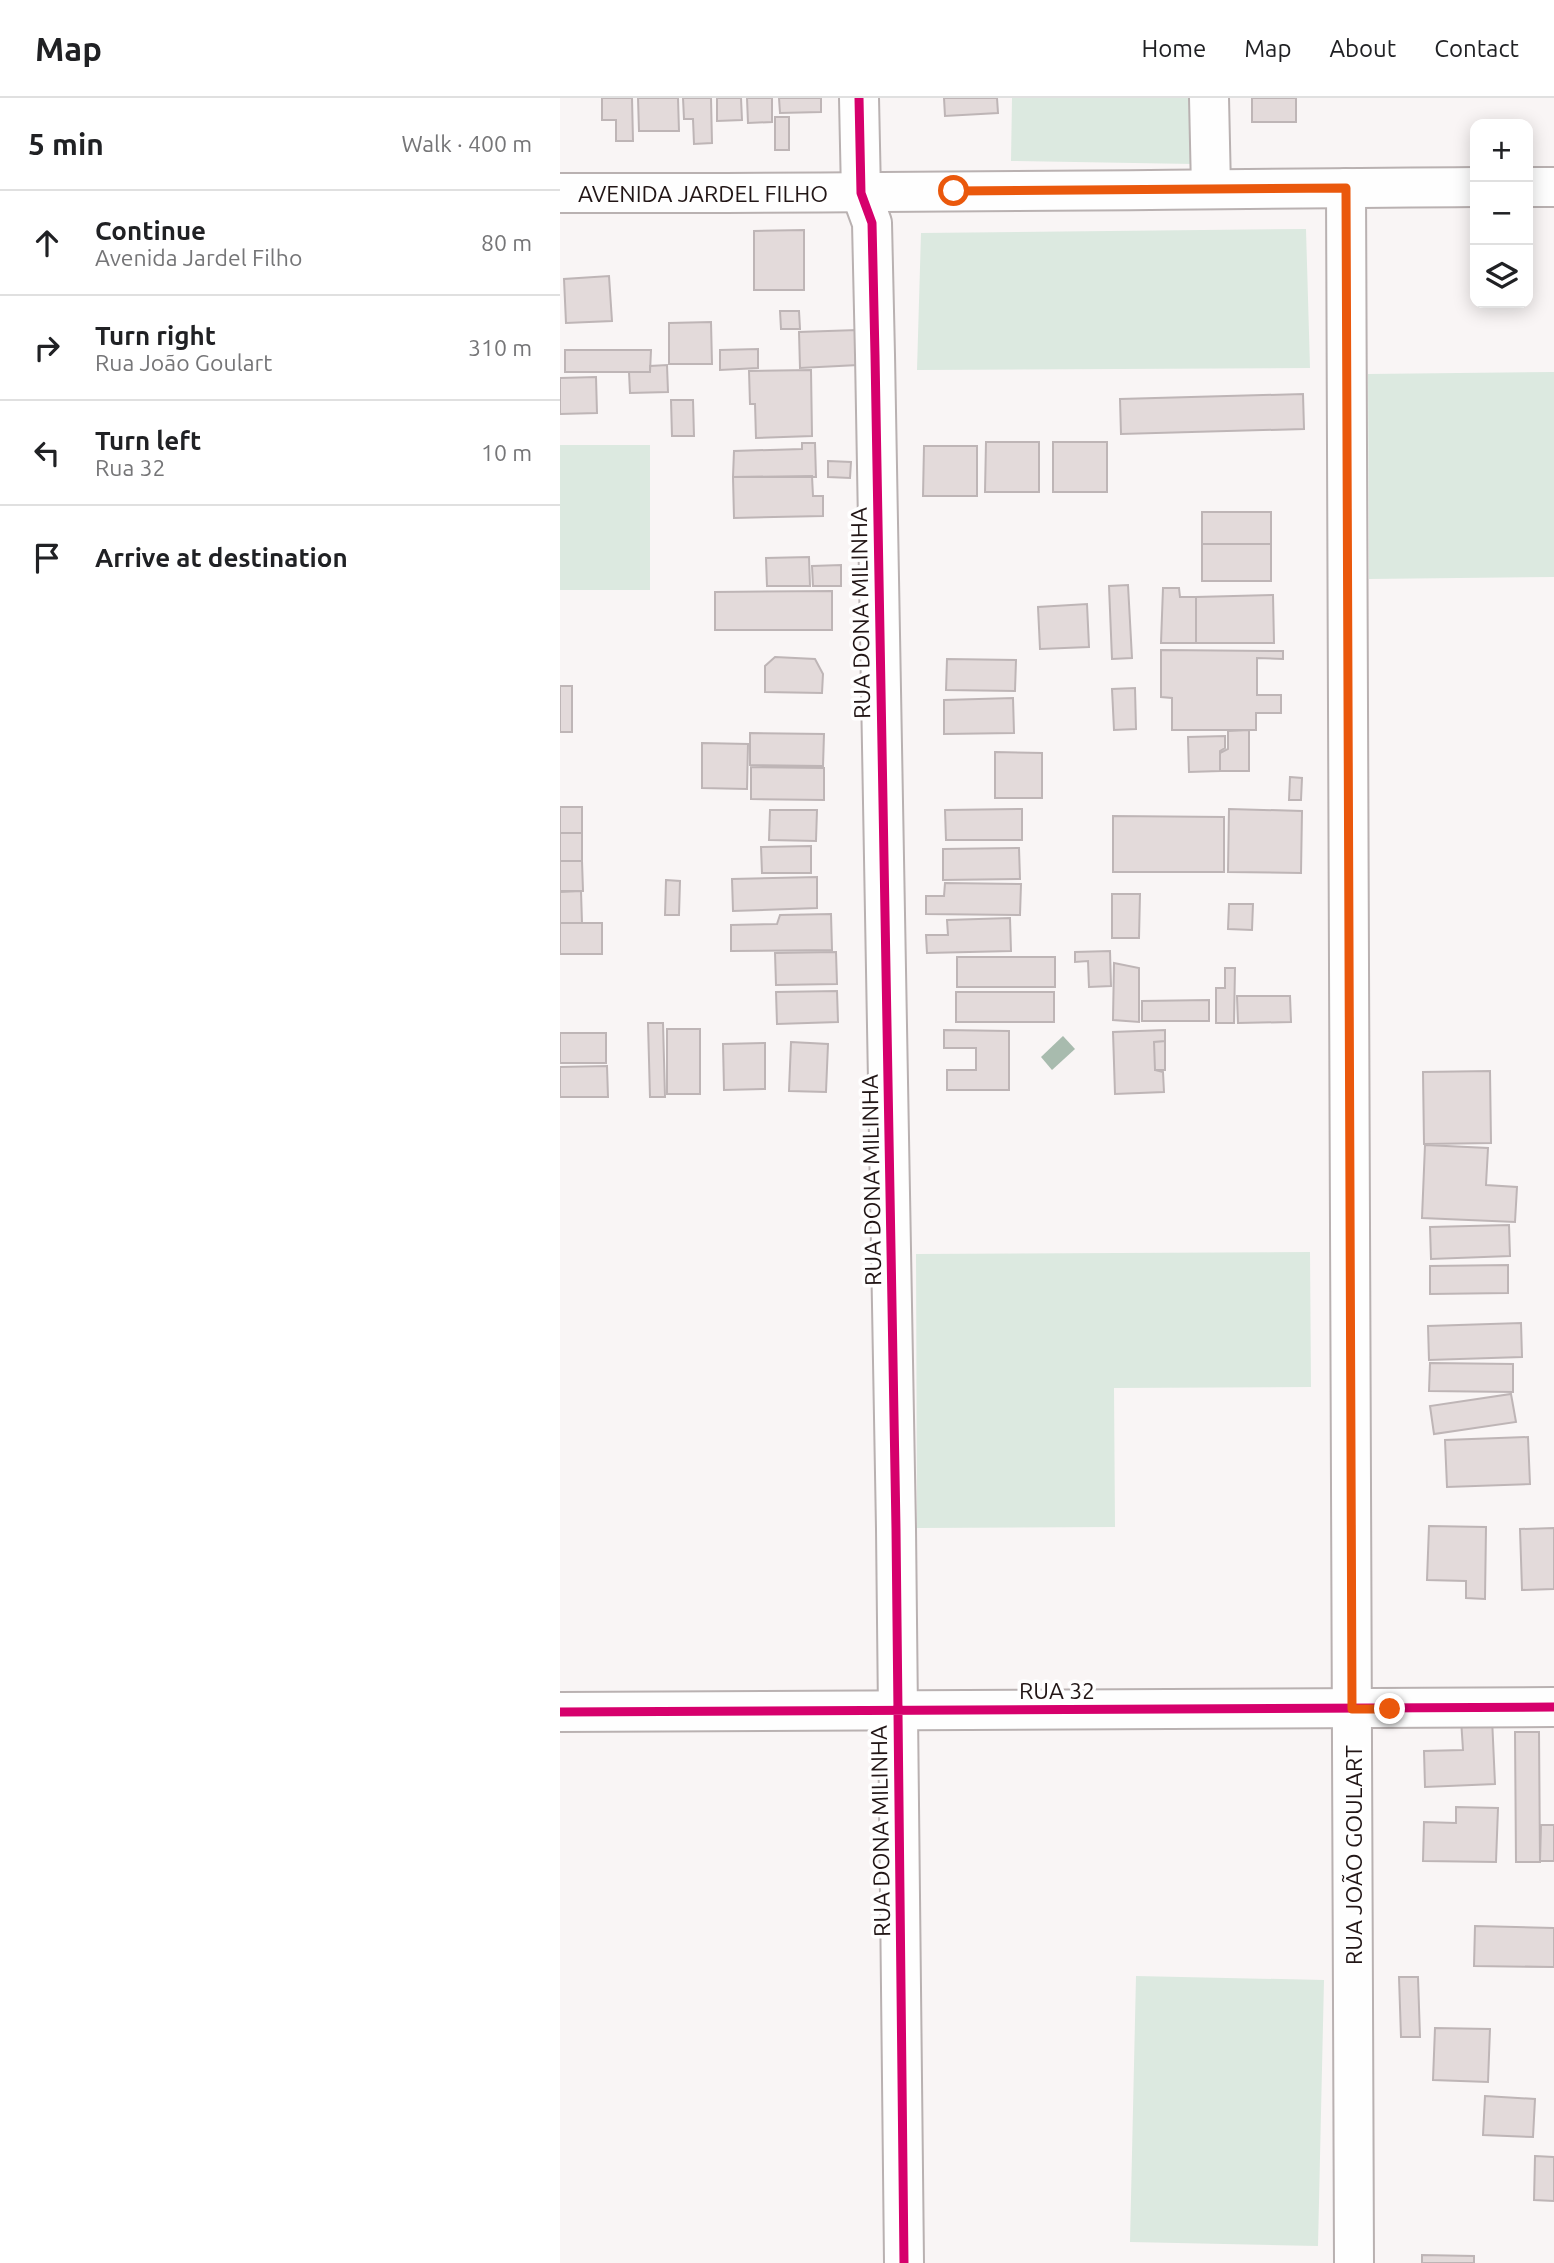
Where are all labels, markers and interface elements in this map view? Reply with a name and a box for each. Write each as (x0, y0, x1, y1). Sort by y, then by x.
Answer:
text: Map (35, 30, 102, 67)
text: Home (1141, 35, 1206, 62)
text: Map (1244, 35, 1291, 62)
text: About (1329, 35, 1396, 62)
text: Contact (1434, 35, 1519, 62)
map controls (1470, 119, 1533, 308)
button: + (1470, 119, 1533, 182)
text: 5 min (28, 127, 104, 161)
text: Walk · 400 m (401, 131, 532, 156)
route start (938, 175, 969, 206)
street label: AVENIDA JARDEL FILHO (578, 181, 828, 206)
button: − (1470, 182, 1533, 245)
text: Continue (95, 216, 206, 245)
icon: ahead (28, 224, 66, 262)
text: 80 m (481, 230, 532, 255)
text: Avenida Jardel Filho (95, 245, 302, 270)
button: layers (1470, 245, 1533, 308)
text: Turn right (95, 321, 216, 350)
icon: right (28, 329, 66, 367)
text: 310 m (468, 335, 532, 360)
text: Rua João Goulart (95, 350, 272, 375)
text: Turn left (95, 426, 201, 455)
icon: left (28, 434, 66, 472)
text: 10 m (481, 440, 532, 465)
text: Rua 32 (95, 455, 166, 480)
street label: RUA DONA MILINHA (846, 507, 874, 719)
icon: arrive (28, 539, 66, 577)
text: Arrive at destination (95, 543, 348, 572)
street label: RUA DONA MILINHA (857, 1074, 885, 1286)
street label: RUA 32 (1019, 1678, 1095, 1703)
route end (1374, 1693, 1405, 1724)
street label: RUA DONA MILINHA (866, 1725, 894, 1937)
street label: RUA JOÃO GOULART (1341, 1745, 1366, 1965)

